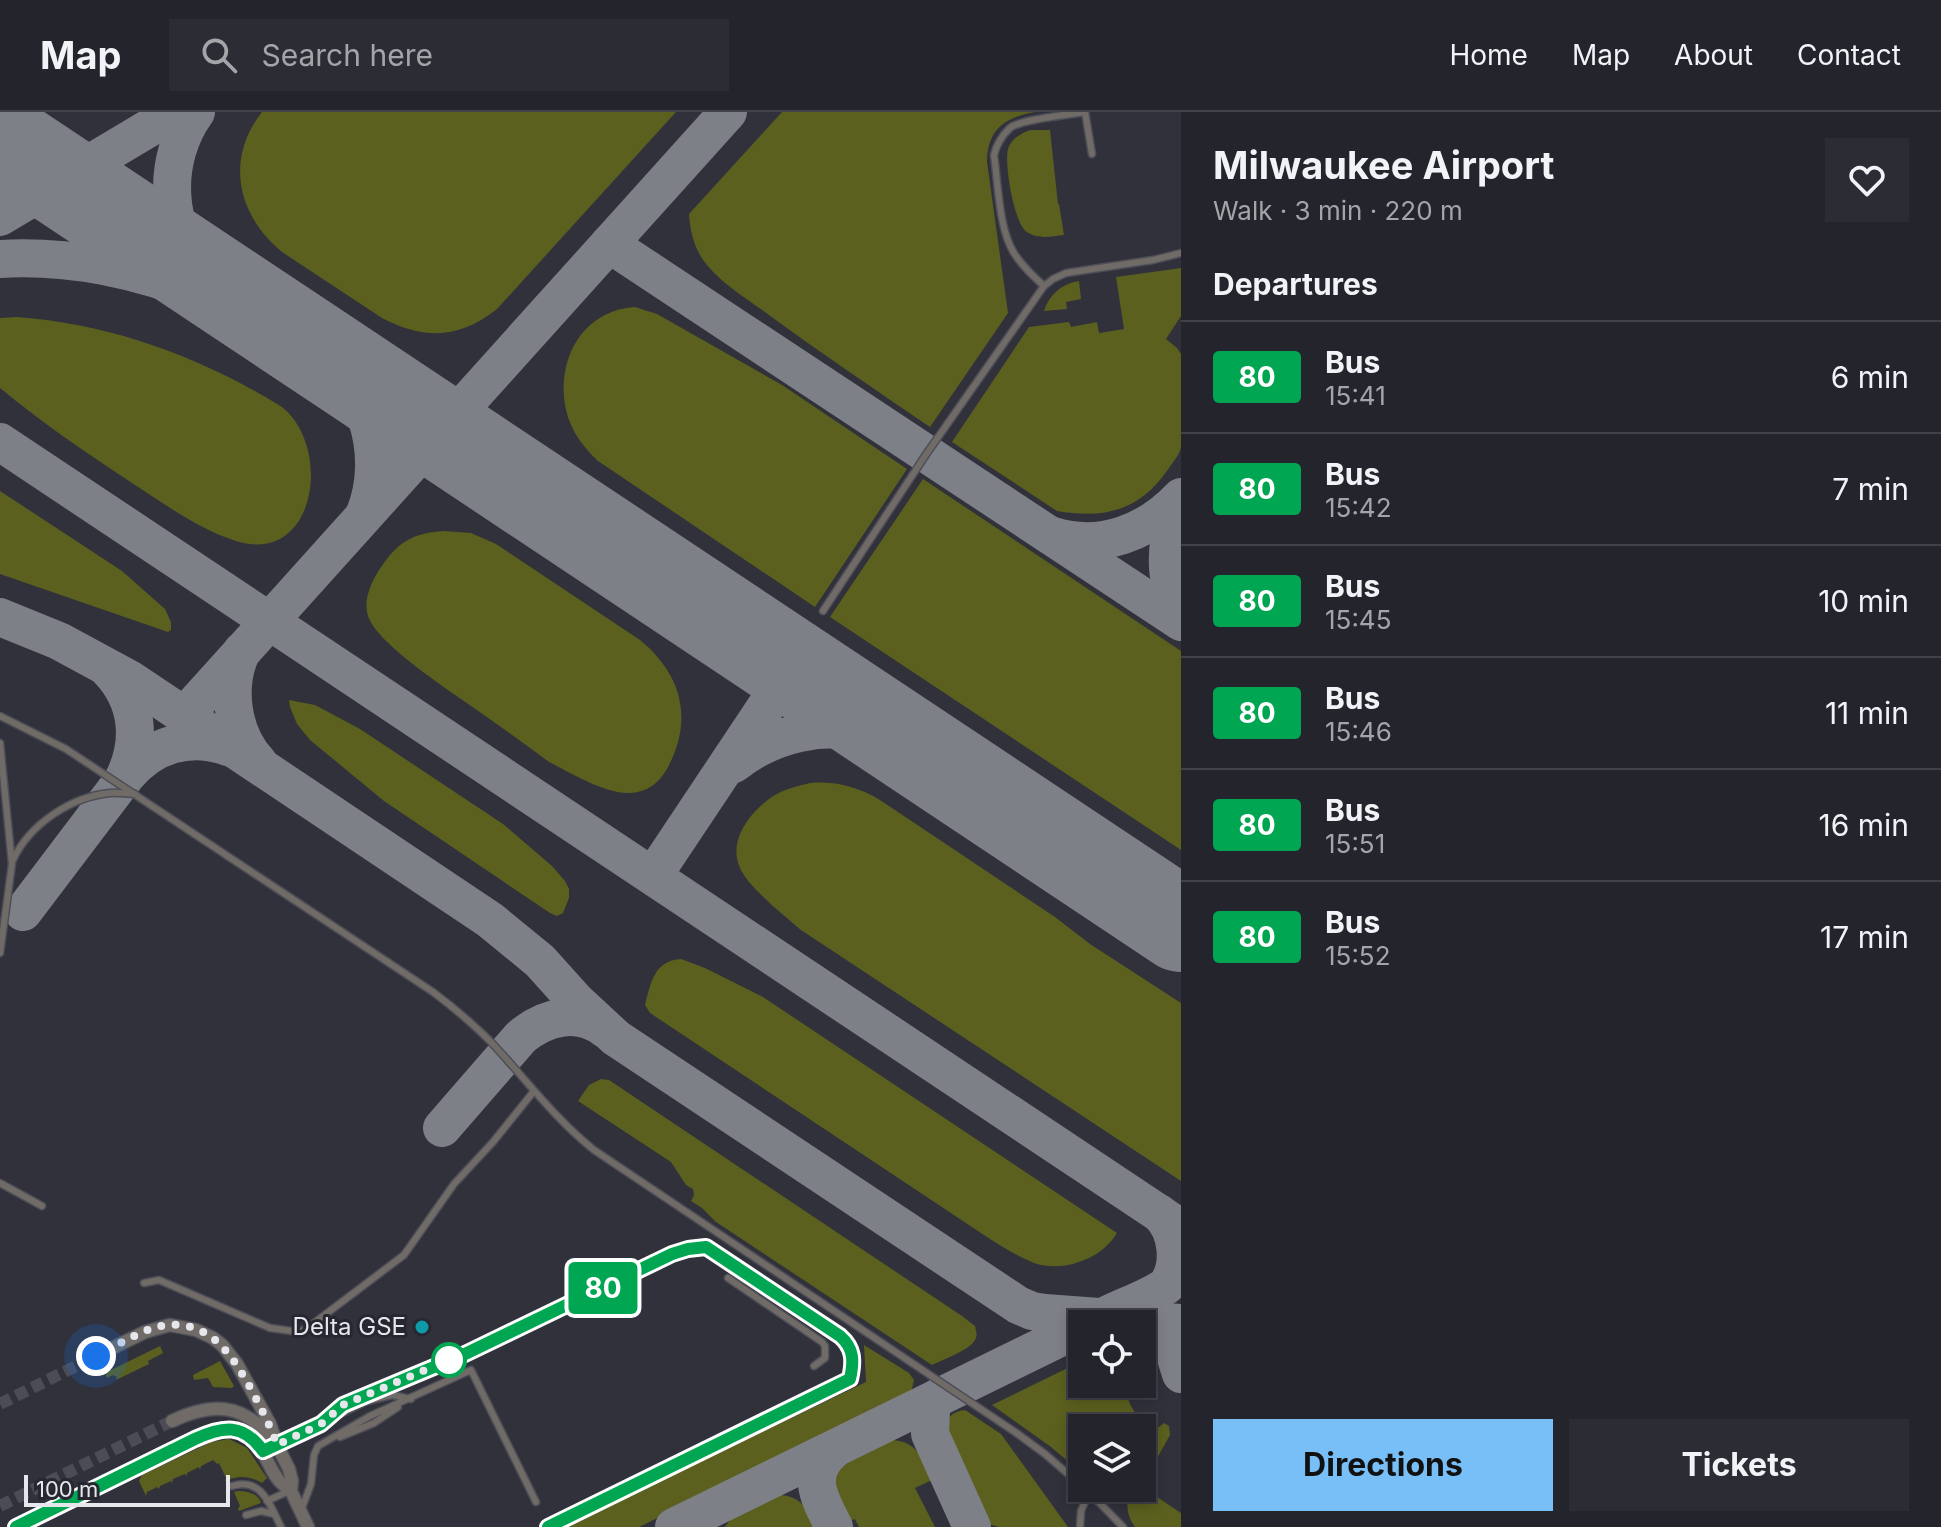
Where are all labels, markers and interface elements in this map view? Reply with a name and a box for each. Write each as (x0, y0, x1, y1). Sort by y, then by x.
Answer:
search box (169, 19, 729, 91)
text: Map (40, 32, 121, 78)
icon: search (197, 33, 241, 77)
text: Search here (261, 37, 433, 73)
text: Home (1449, 38, 1528, 72)
text: Map (1572, 38, 1630, 72)
text: About (1674, 38, 1753, 72)
text: Contact (1797, 38, 1901, 72)
button: heart (1825, 138, 1909, 222)
text: Milwaukee Airport (1213, 142, 1554, 188)
text: Walk · 3 min · 220 m (1213, 195, 1463, 226)
text: Departures (1213, 266, 1378, 302)
text: Bus (1325, 344, 1380, 380)
text: 6 min (1831, 359, 1909, 395)
text: 80 (1238, 360, 1276, 394)
text: 15:41 (1325, 380, 1386, 411)
text: Bus (1325, 456, 1380, 492)
text: 7 min (1832, 471, 1909, 507)
text: 80 (1238, 472, 1276, 506)
text: 15:42 (1325, 492, 1392, 523)
text: Bus (1325, 568, 1380, 604)
text: 10 min (1818, 583, 1909, 619)
text: 80 (1238, 584, 1276, 618)
text: 15:45 (1325, 604, 1391, 635)
text: Bus (1325, 680, 1380, 716)
text: 11 min (1825, 695, 1909, 731)
text: 80 (1238, 696, 1276, 730)
text: 15:46 (1325, 716, 1392, 747)
text: Bus (1325, 792, 1380, 828)
text: 16 min (1818, 807, 1909, 843)
text: 80 (1238, 808, 1276, 842)
text: 15:51 (1325, 828, 1385, 859)
text: Bus (1325, 904, 1380, 940)
text: 17 min (1820, 919, 1909, 955)
text: 80 (1238, 920, 1276, 954)
text: 15:52 (1325, 940, 1391, 971)
line badge: 80 (567, 1262, 639, 1314)
text: 80 (584, 1271, 622, 1305)
map controls (1068, 1310, 1156, 1502)
button: locate (1068, 1310, 1156, 1398)
place label: Delta GSE (293, 1312, 406, 1341)
marker: Delta GSE (413, 1318, 431, 1336)
your location (76, 1336, 116, 1376)
unlabelled marker (432, 1343, 466, 1377)
button: layers (1068, 1414, 1156, 1502)
button: Directions (1213, 1419, 1553, 1511)
button: Tickets (1569, 1419, 1909, 1511)
scale bar (24, 1471, 230, 1507)
text: 100 m (36, 1476, 98, 1502)

